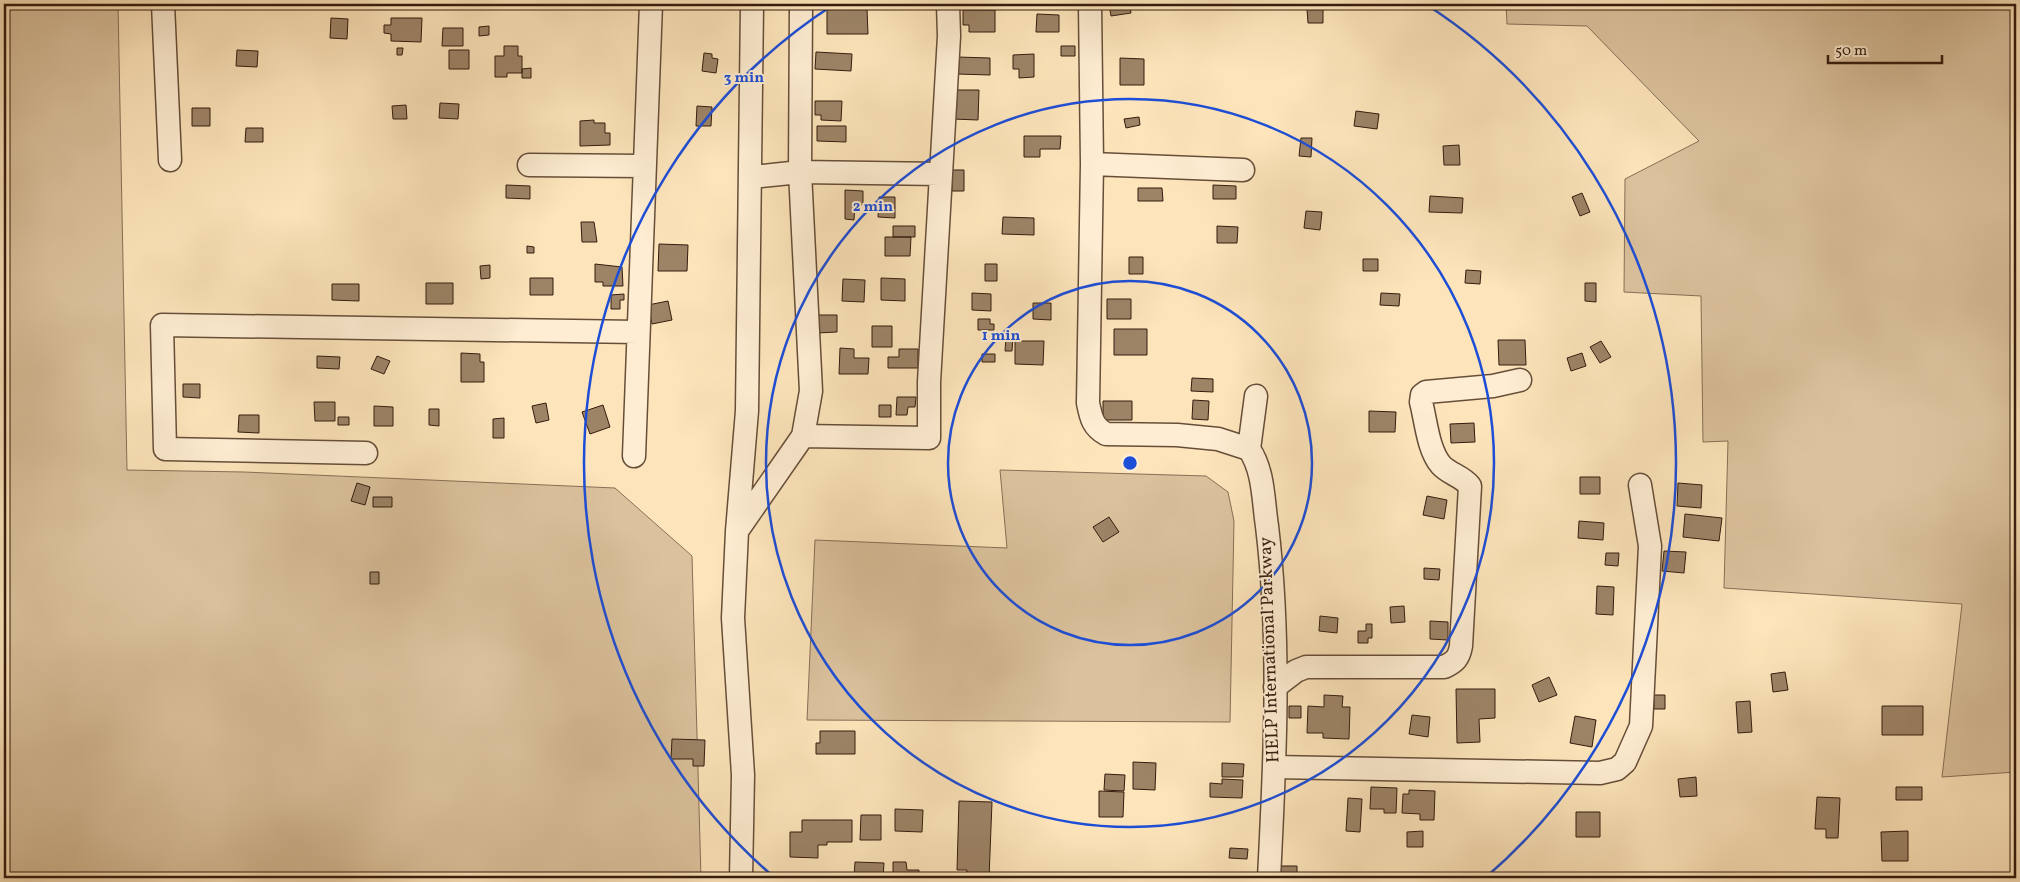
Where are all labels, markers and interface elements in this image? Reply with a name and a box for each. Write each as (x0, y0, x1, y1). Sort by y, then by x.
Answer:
scale bar (1828, 32, 1941, 64)
text: 50 m (1835, 41, 1867, 62)
text: 3 min (724, 68, 764, 89)
text: 2 min (853, 197, 893, 218)
text: 1 min (982, 326, 1020, 347)
centre of rings (1121, 454, 1139, 472)
street label: HELP International Parkway (1254, 536, 1286, 763)

